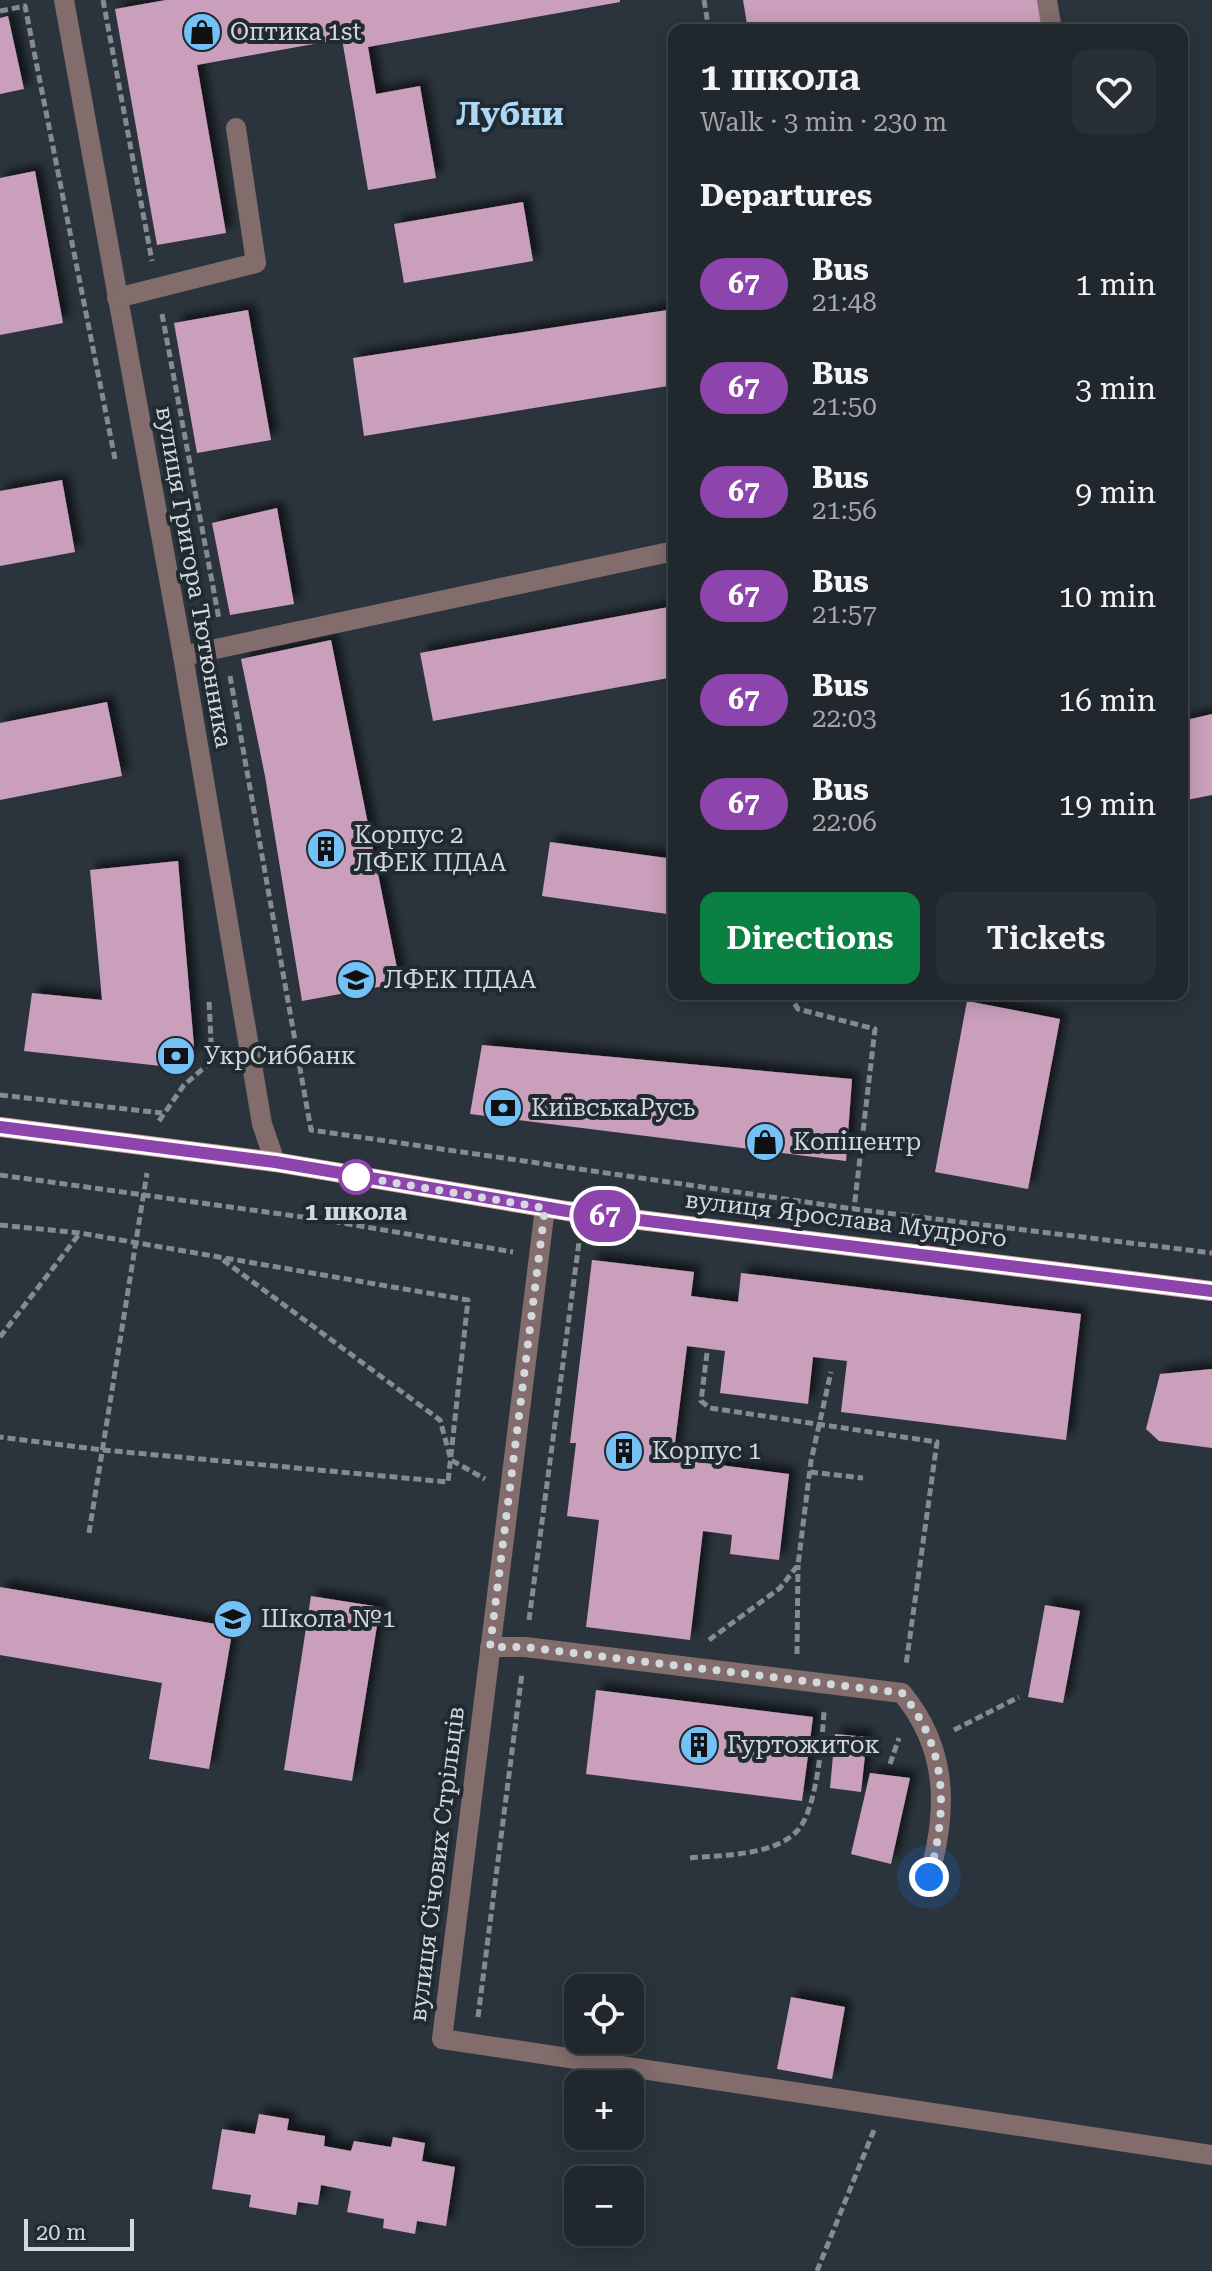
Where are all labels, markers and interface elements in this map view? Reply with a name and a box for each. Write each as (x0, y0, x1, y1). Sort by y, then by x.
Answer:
shop icon: Оптика 1st (181, 11, 223, 53)
place label: Оптика 1st (230, 18, 361, 46)
button: heart (1072, 50, 1156, 134)
text: 1 школа (700, 55, 860, 99)
district label: Лубни (456, 95, 564, 133)
text: Walk · 3 min · 230 m (700, 107, 947, 137)
text: Departures (700, 178, 872, 213)
text: Bus (812, 252, 869, 287)
text: 67 (728, 267, 760, 300)
text: 1 min (1075, 267, 1156, 302)
text: 21:48 (812, 287, 877, 317)
text: Bus (812, 356, 869, 391)
text: 67 (728, 371, 760, 404)
text: 3 min (1075, 371, 1156, 406)
text: 21:50 (812, 391, 877, 421)
street label: вулиця Григора Тютюнника (150, 404, 238, 750)
text: Bus (812, 460, 869, 495)
text: 67 (728, 475, 760, 508)
text: 9 min (1075, 475, 1156, 510)
text: 21:56 (812, 495, 877, 525)
text: Bus (812, 564, 869, 599)
text: 67 (728, 579, 760, 612)
text: 10 min (1059, 579, 1156, 614)
text: 21:57 (812, 599, 877, 629)
text: Bus (812, 668, 869, 703)
text: 67 (728, 683, 760, 716)
text: 16 min (1059, 683, 1156, 718)
text: 22:03 (812, 703, 877, 733)
text: Bus (812, 772, 869, 807)
text: 67 (728, 787, 760, 820)
text: 19 min (1059, 787, 1156, 822)
text: 22:06 (812, 807, 877, 837)
place label: Корпус 2 ЛФЕК ПДАА (354, 821, 506, 877)
building icon: Корпус 2 ЛФЕК ПДАА (305, 828, 347, 870)
button: Directions (700, 892, 920, 984)
button: Tickets (936, 892, 1156, 984)
school or university icon: ЛФЕК ПДАА (335, 959, 377, 1001)
place label: ЛФЕК ПДАА (384, 966, 536, 994)
bank icon: УкрСиббанк (155, 1035, 197, 1077)
place label: УкрСиббанк (204, 1042, 356, 1070)
bank icon: КиївськаРусь (482, 1087, 524, 1129)
place label: КиївськаРусь (531, 1094, 695, 1122)
shop icon: Копіцентр (744, 1121, 786, 1163)
place label: Копіцентр (793, 1128, 921, 1156)
marker: 1 школа (339, 1160, 373, 1194)
street label: вулиця Ярослава Мудрого (683, 1185, 1009, 1253)
line badge: 67 (569, 1190, 641, 1242)
place label: 1 школа (305, 1198, 407, 1226)
text: 67 (589, 1199, 621, 1232)
building icon: Корпус 1 (603, 1430, 645, 1472)
place label: Корпус 1 (652, 1437, 761, 1465)
school or university icon: Школа №1 (212, 1598, 254, 1640)
place label: Школа №1 (261, 1605, 396, 1633)
street label: вулиця Січових Стрільців (404, 1705, 470, 2023)
building icon: Гуртожиток (678, 1724, 720, 1766)
place label: Гуртожиток (727, 1731, 880, 1759)
your location (909, 1857, 949, 1897)
map controls (564, 1974, 644, 2246)
button: locate (564, 1974, 644, 2054)
button: + (564, 2070, 644, 2150)
button: − (564, 2166, 644, 2246)
scale bar (24, 2215, 134, 2251)
text: 20 m (36, 2220, 86, 2245)

